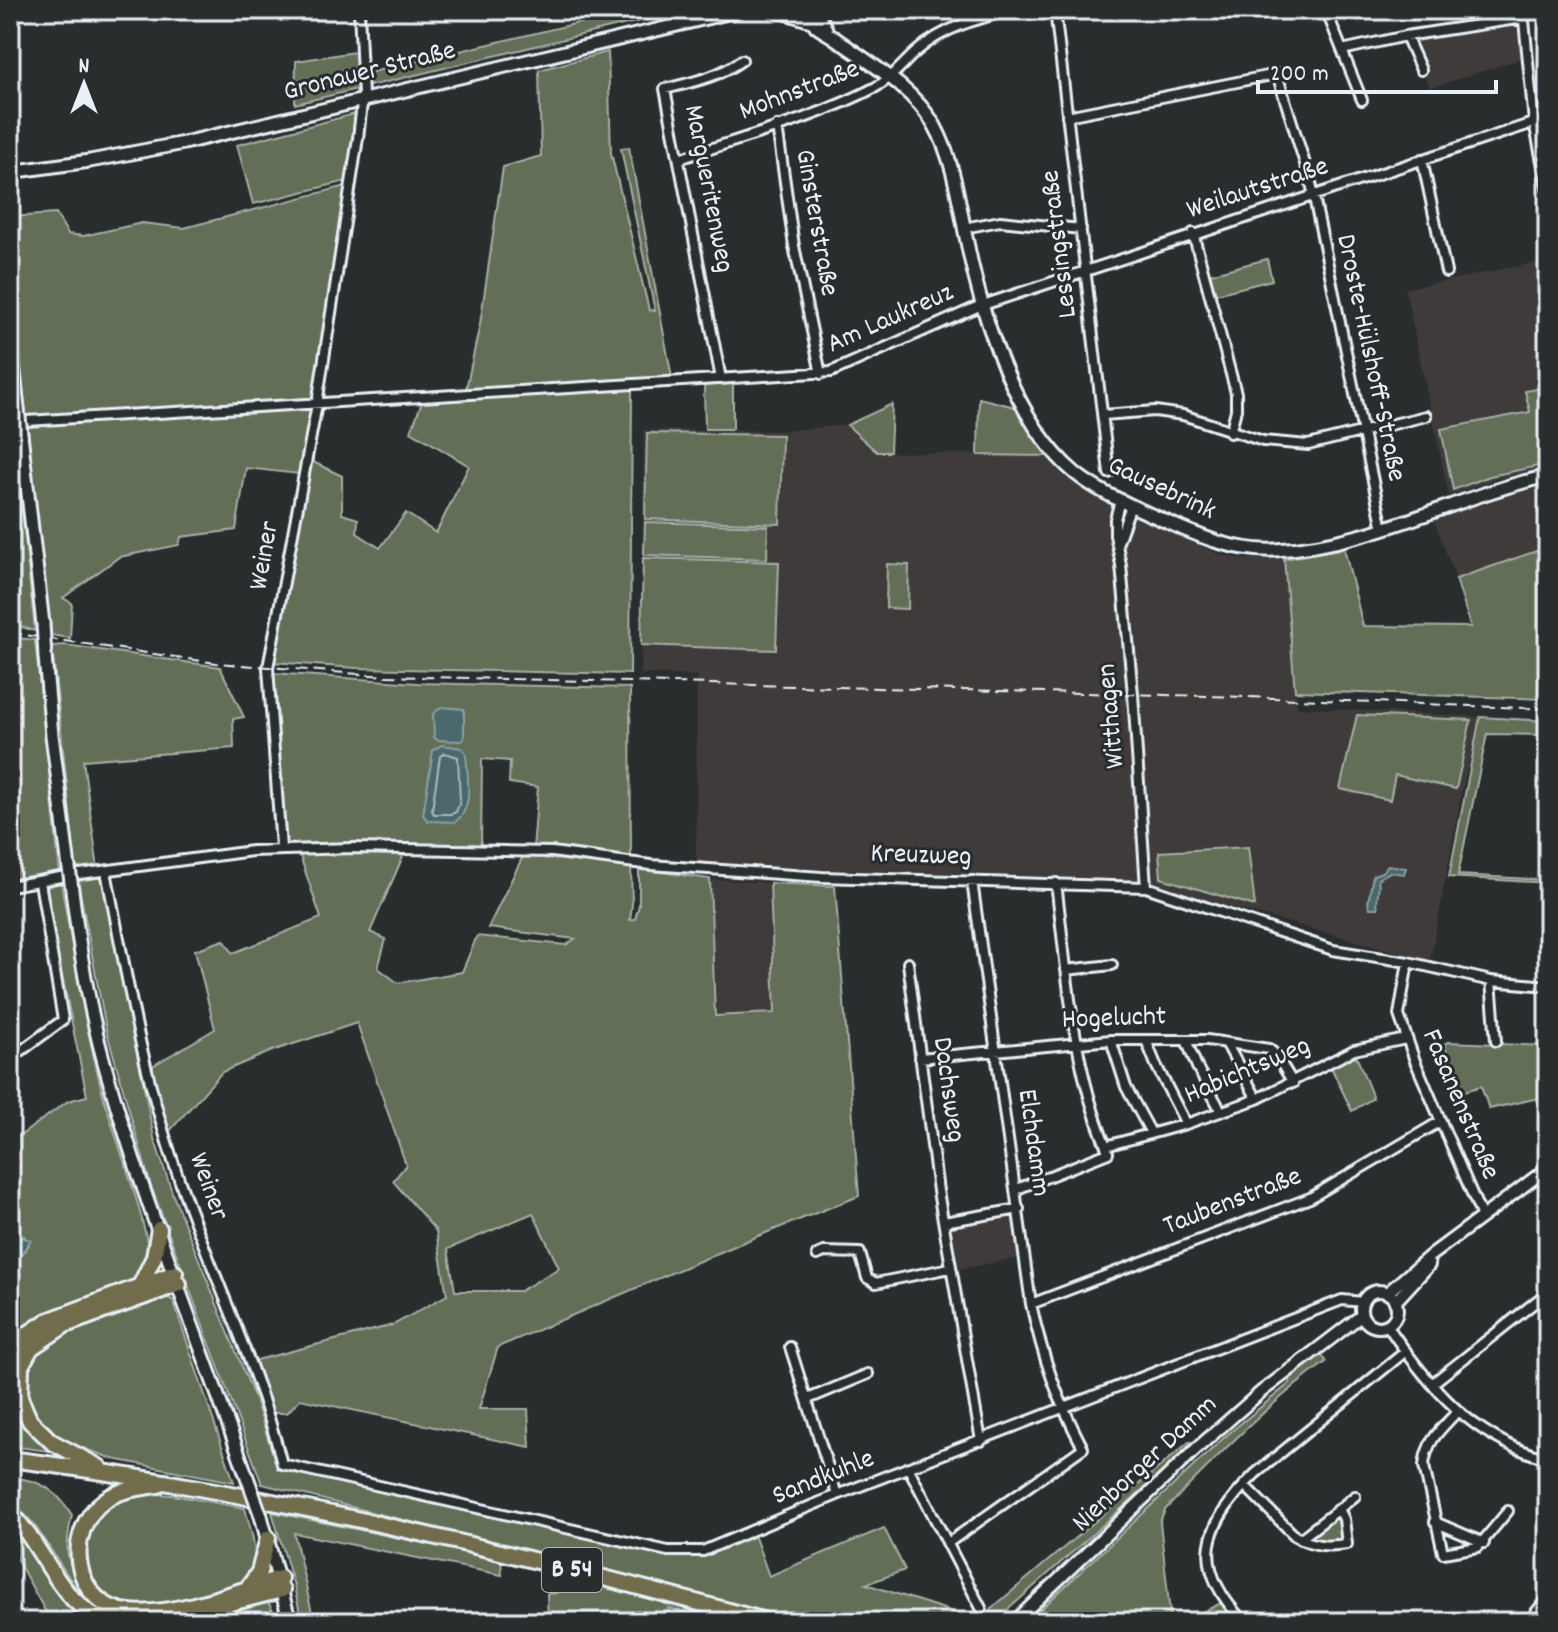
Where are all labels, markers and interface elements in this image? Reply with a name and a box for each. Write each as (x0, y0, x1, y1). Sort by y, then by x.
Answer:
street label: Gronauer Straße (280, 32, 460, 114)
north arrow (44, 44, 124, 124)
scale bar (1258, 44, 1496, 94)
street label: Mohnstraße (734, 51, 866, 133)
text: N (79, 52, 90, 83)
text: 200 m (1270, 58, 1329, 92)
street label: Margueritenweg (671, 102, 743, 276)
street label: Ginsterstraße (782, 147, 848, 299)
street label: Weilautstraße (1182, 148, 1334, 232)
street label: Lessingstraße (1032, 168, 1090, 320)
street label: Droste-Hülshoff-Straße (1323, 231, 1415, 485)
street label: Am Laukreuz (821, 274, 961, 366)
street label: Gausebrink (1100, 447, 1222, 533)
street label: Weiner (240, 518, 292, 594)
street label: Witthagen (1088, 662, 1138, 770)
street label: Kreuzweg (870, 835, 972, 879)
street label: Hogelucht (1061, 998, 1167, 1042)
street label: Fasanenstraße (1409, 1024, 1509, 1186)
street label: Habichtsweg (1179, 1027, 1317, 1117)
street label: Dachsweg (920, 1035, 974, 1145)
street label: Elchdamm (1005, 1087, 1059, 1199)
street label: Weiner (176, 1148, 238, 1227)
street label: Taubenstraße (1158, 1158, 1308, 1248)
street label: Nienborger Damm (1064, 1387, 1228, 1543)
street label: Sandkuhle (767, 1440, 881, 1518)
road number: B 54 (542, 1548, 602, 1592)

